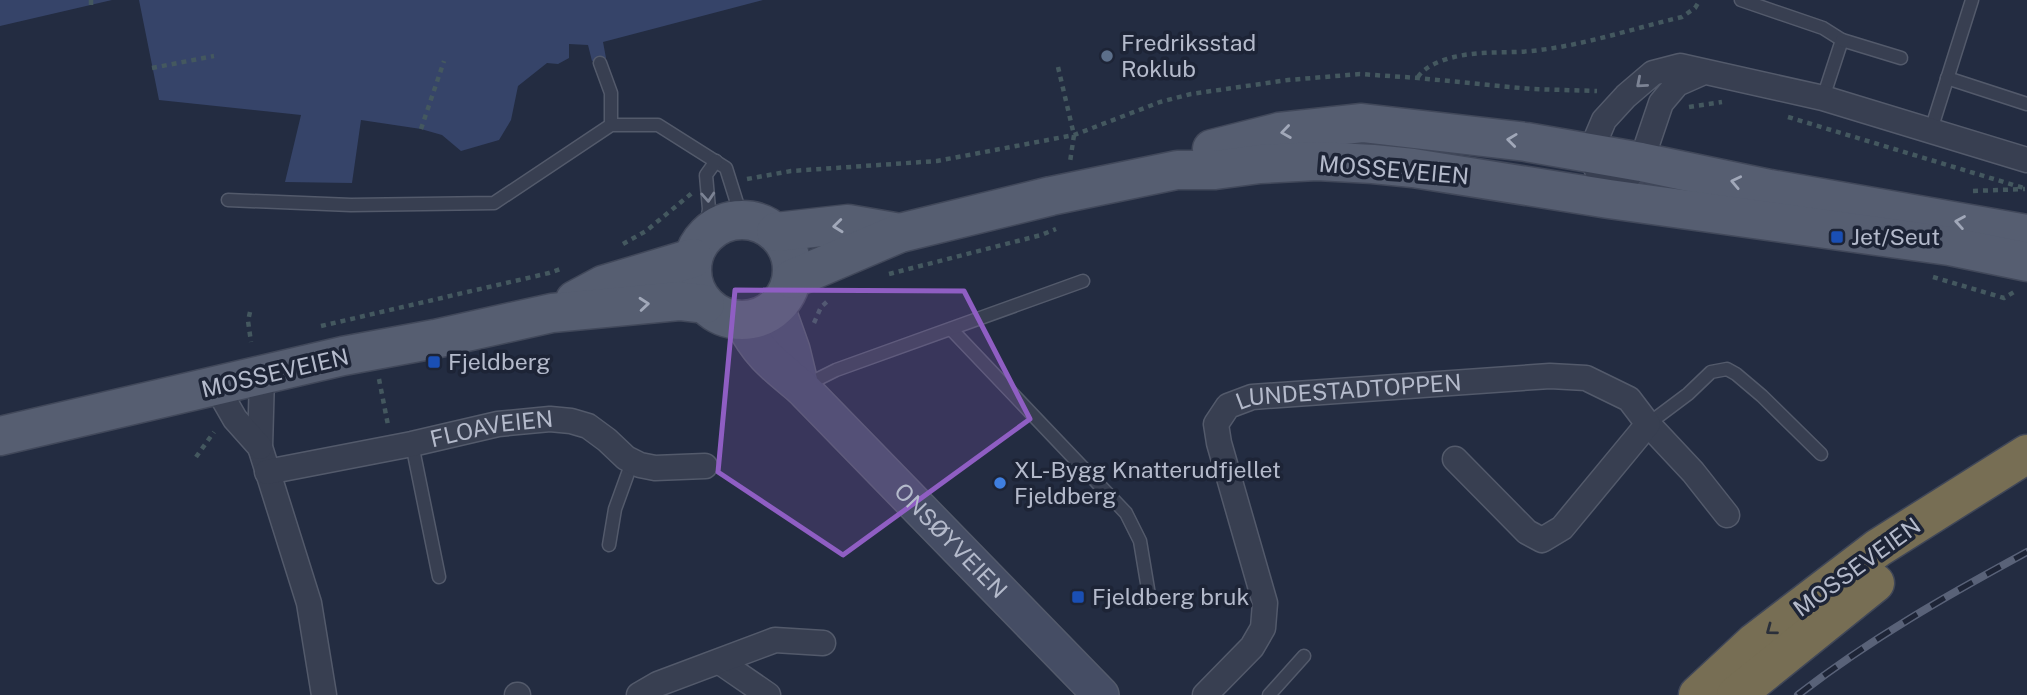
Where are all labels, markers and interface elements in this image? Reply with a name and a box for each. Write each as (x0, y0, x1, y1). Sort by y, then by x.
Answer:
place label: Fredriksstad Roklub (1121, 29, 1256, 82)
marker: Fredriksstad Roklub (1099, 48, 1115, 64)
one-way arrow (1636, 75, 1649, 87)
one-way arrow (1281, 124, 1292, 139)
one-way arrow (1507, 132, 1518, 147)
street label: MOSSEVEIEN (1318, 149, 1470, 190)
one-way arrow (1730, 176, 1742, 190)
one-way arrow (700, 192, 715, 203)
one-way arrow (1954, 215, 1966, 230)
one-way arrow (832, 218, 843, 233)
place label: Jet/Seut (1851, 223, 1940, 250)
marker: Jet/Seut (1829, 229, 1845, 245)
one-way arrow (639, 297, 650, 312)
street label: MOSSEVEIEN (198, 342, 351, 403)
place label: Fjeldberg (448, 348, 551, 375)
marker: Fjeldberg (426, 354, 442, 370)
street label: LUNDESTADTOPPEN (1232, 368, 1462, 415)
street label: FLOAVEIEN (427, 405, 554, 452)
place label: XL-Bygg Knatterudfjellet Fjeldberg (1014, 456, 1281, 509)
marker: XL-Bygg Knatterudfjellet Fjeldberg (992, 475, 1008, 491)
street label: ONSØYVEIEN (889, 477, 1013, 603)
street label: MOSSEVEIEN (1788, 511, 1926, 622)
place label: Fjeldberg bruk (1092, 583, 1249, 610)
marker: Fjeldberg bruk (1070, 589, 1086, 605)
one-way arrow (1766, 622, 1778, 635)

